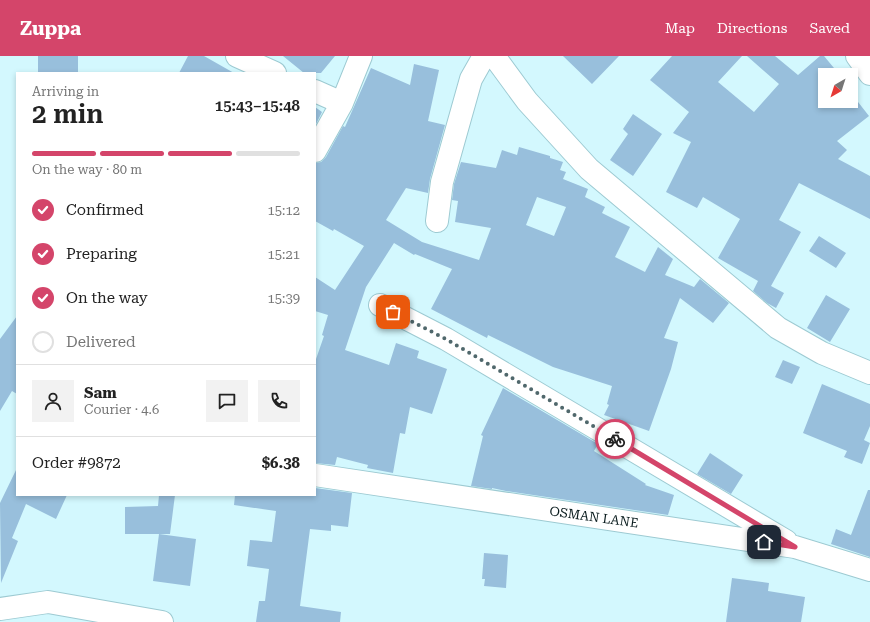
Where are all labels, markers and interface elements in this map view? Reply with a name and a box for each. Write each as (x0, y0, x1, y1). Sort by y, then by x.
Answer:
text: Zuppa (20, 17, 81, 40)
text: Map (665, 20, 695, 36)
text: Directions (717, 20, 787, 36)
text: Saved (809, 20, 850, 36)
north arrow (818, 68, 858, 108)
map controls (818, 68, 858, 108)
text: Arriving in (32, 84, 99, 99)
text: 15:43–15:48 (215, 97, 300, 115)
text: 2 min (32, 99, 104, 129)
text: On the way · 80 m (32, 162, 142, 177)
icon: check (32, 199, 54, 221)
text: Confirmed (66, 201, 144, 219)
text: 15:12 (268, 203, 300, 218)
icon: check (32, 243, 54, 265)
text: Preparing (66, 245, 137, 263)
text: 15:21 (268, 247, 300, 262)
icon: check (32, 287, 54, 309)
text: On the way (66, 289, 148, 307)
text: 15:39 (268, 291, 300, 306)
pin (376, 295, 410, 329)
icon: bag (382, 301, 404, 323)
text: Delivered (66, 333, 136, 351)
button: person (32, 380, 74, 422)
button: chat (206, 380, 248, 422)
button: phone (258, 380, 300, 422)
text: Sam (84, 384, 117, 402)
text: Courier · 4.6 (84, 402, 159, 417)
courier (595, 419, 635, 459)
icon: bike (604, 428, 626, 450)
text: Order #9872 (32, 454, 121, 472)
text: $6.38 (262, 454, 300, 472)
street label: OSMAN LANE (549, 503, 639, 531)
pin (747, 525, 781, 559)
icon: home (753, 531, 775, 553)

